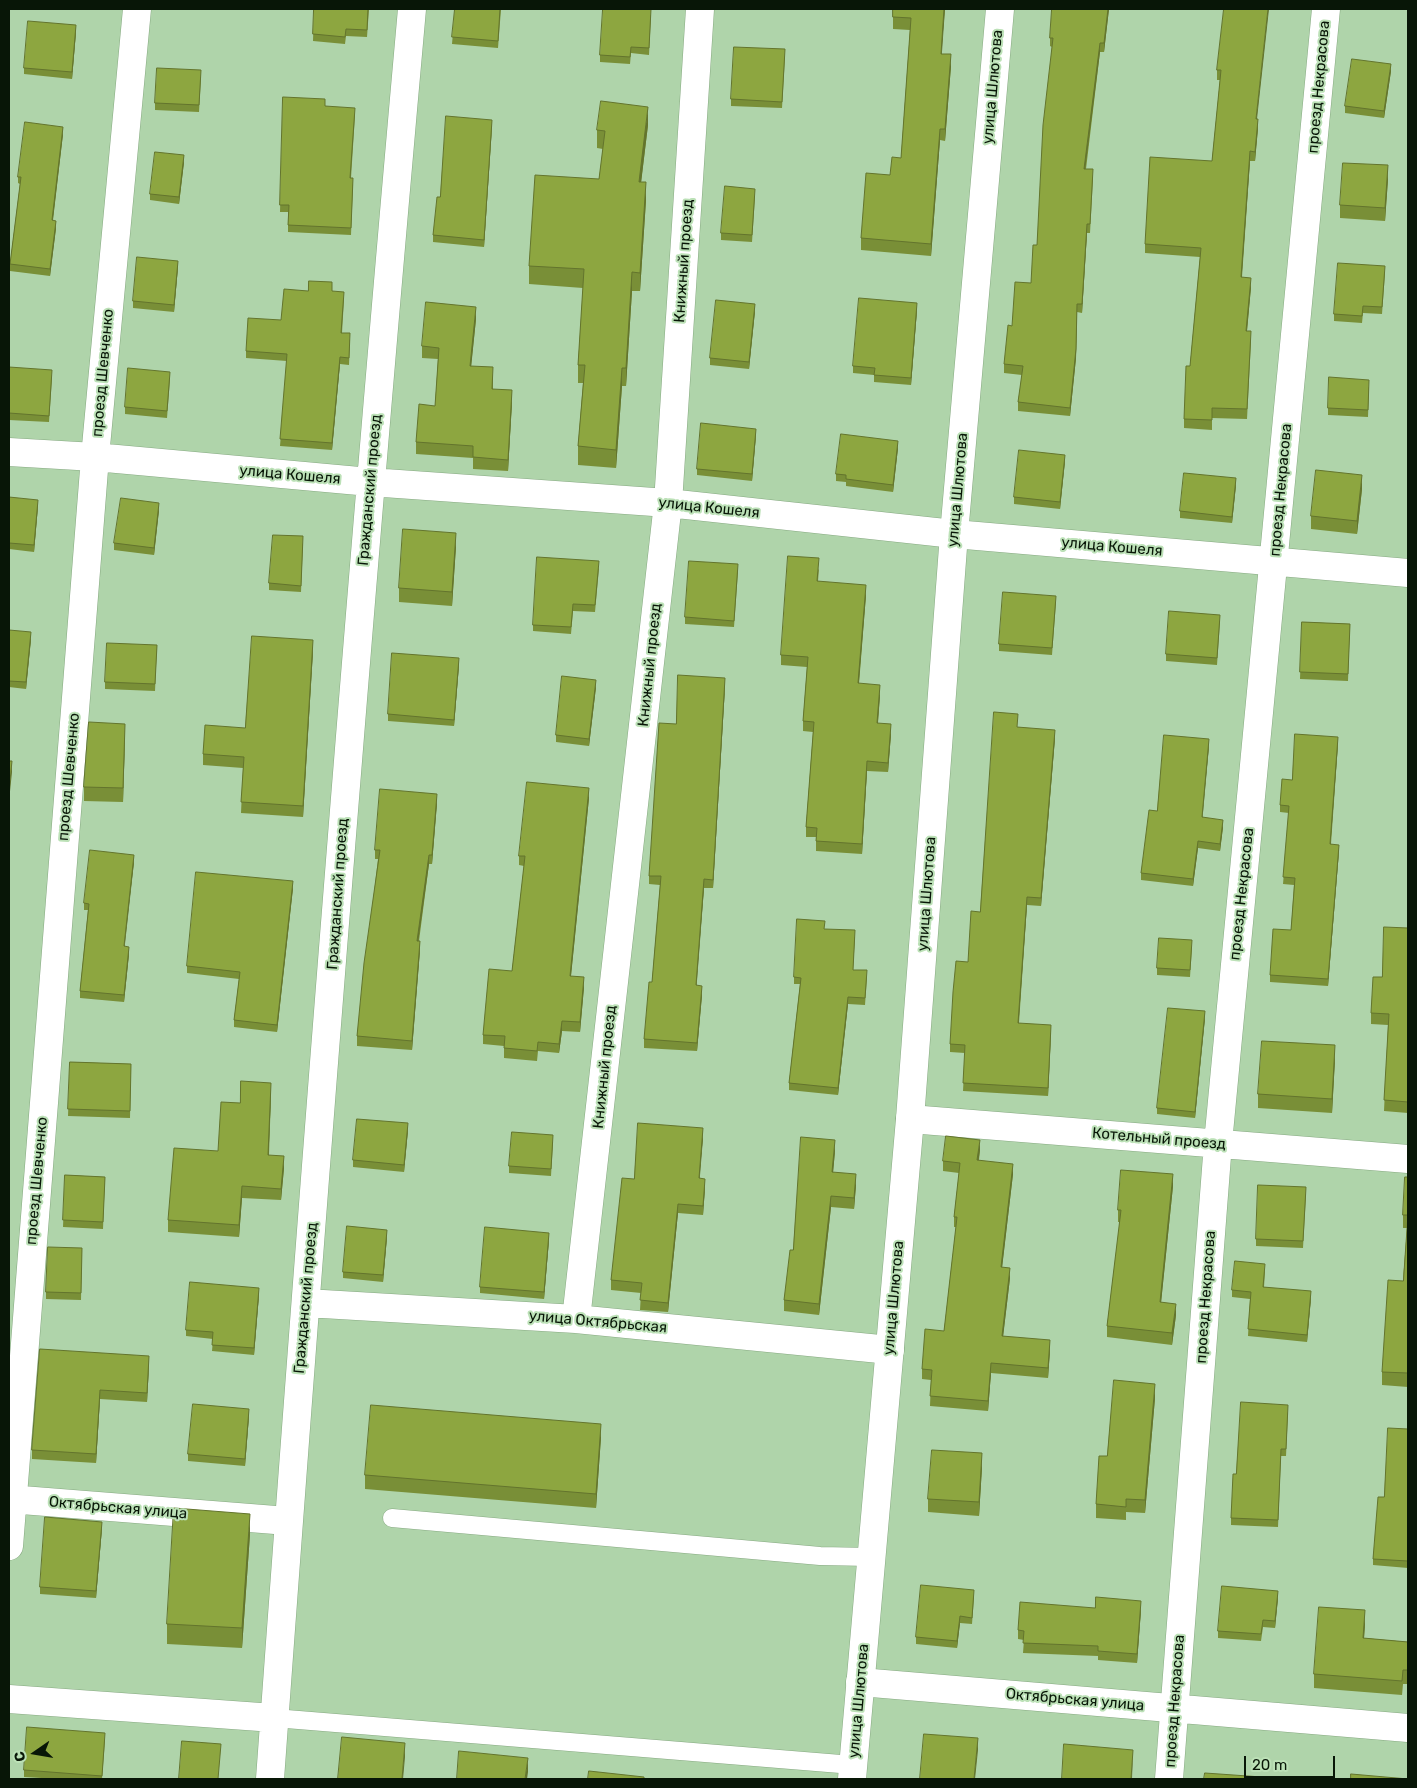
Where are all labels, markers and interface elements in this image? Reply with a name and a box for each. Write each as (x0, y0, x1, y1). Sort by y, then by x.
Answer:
street label: проезд Некрасова (1304, 20, 1334, 154)
street label: улица Шлютова (979, 29, 1007, 145)
street label: Книжный проезд (671, 199, 697, 323)
street label: проезд Шевченко (88, 308, 118, 438)
street label: Гражданский проезд (354, 414, 386, 566)
street label: проезд Некрасова (1266, 423, 1296, 557)
street label: улица Шлютова (944, 432, 972, 548)
street label: улица Кошеля (239, 462, 341, 488)
street label: улица Кошеля (658, 494, 760, 522)
street label: улица Кошеля (1061, 534, 1163, 560)
street label: Книжный проезд (635, 602, 665, 728)
street label: проезд Шевченко (54, 712, 84, 842)
street label: Гражданский проезд (324, 818, 352, 970)
street label: проезд Некрасова (1226, 827, 1258, 961)
street label: улица Шлютова (914, 836, 940, 952)
street label: Книжный проезд (590, 1004, 620, 1130)
street label: проезд Шевченко (22, 1116, 52, 1246)
street label: Котельный проезд (1091, 1124, 1227, 1154)
street label: Гражданский проезд (290, 1222, 322, 1374)
street label: проезд Некрасова (1192, 1230, 1220, 1364)
street label: улица Шлютова (880, 1240, 908, 1356)
street label: улица Октябрьская (528, 1307, 668, 1337)
street label: Октябрьская улица (48, 1493, 188, 1523)
street label: проезд Некрасова (1161, 1634, 1189, 1768)
street label: улица Шлютова (845, 1643, 873, 1759)
street label: Октябрьская улица (1005, 1685, 1145, 1715)
north arrow (10, 1728, 60, 1778)
scale bar (1247, 1746, 1338, 1778)
text: С (11, 1750, 29, 1763)
text: 20 m (1252, 1756, 1287, 1774)

